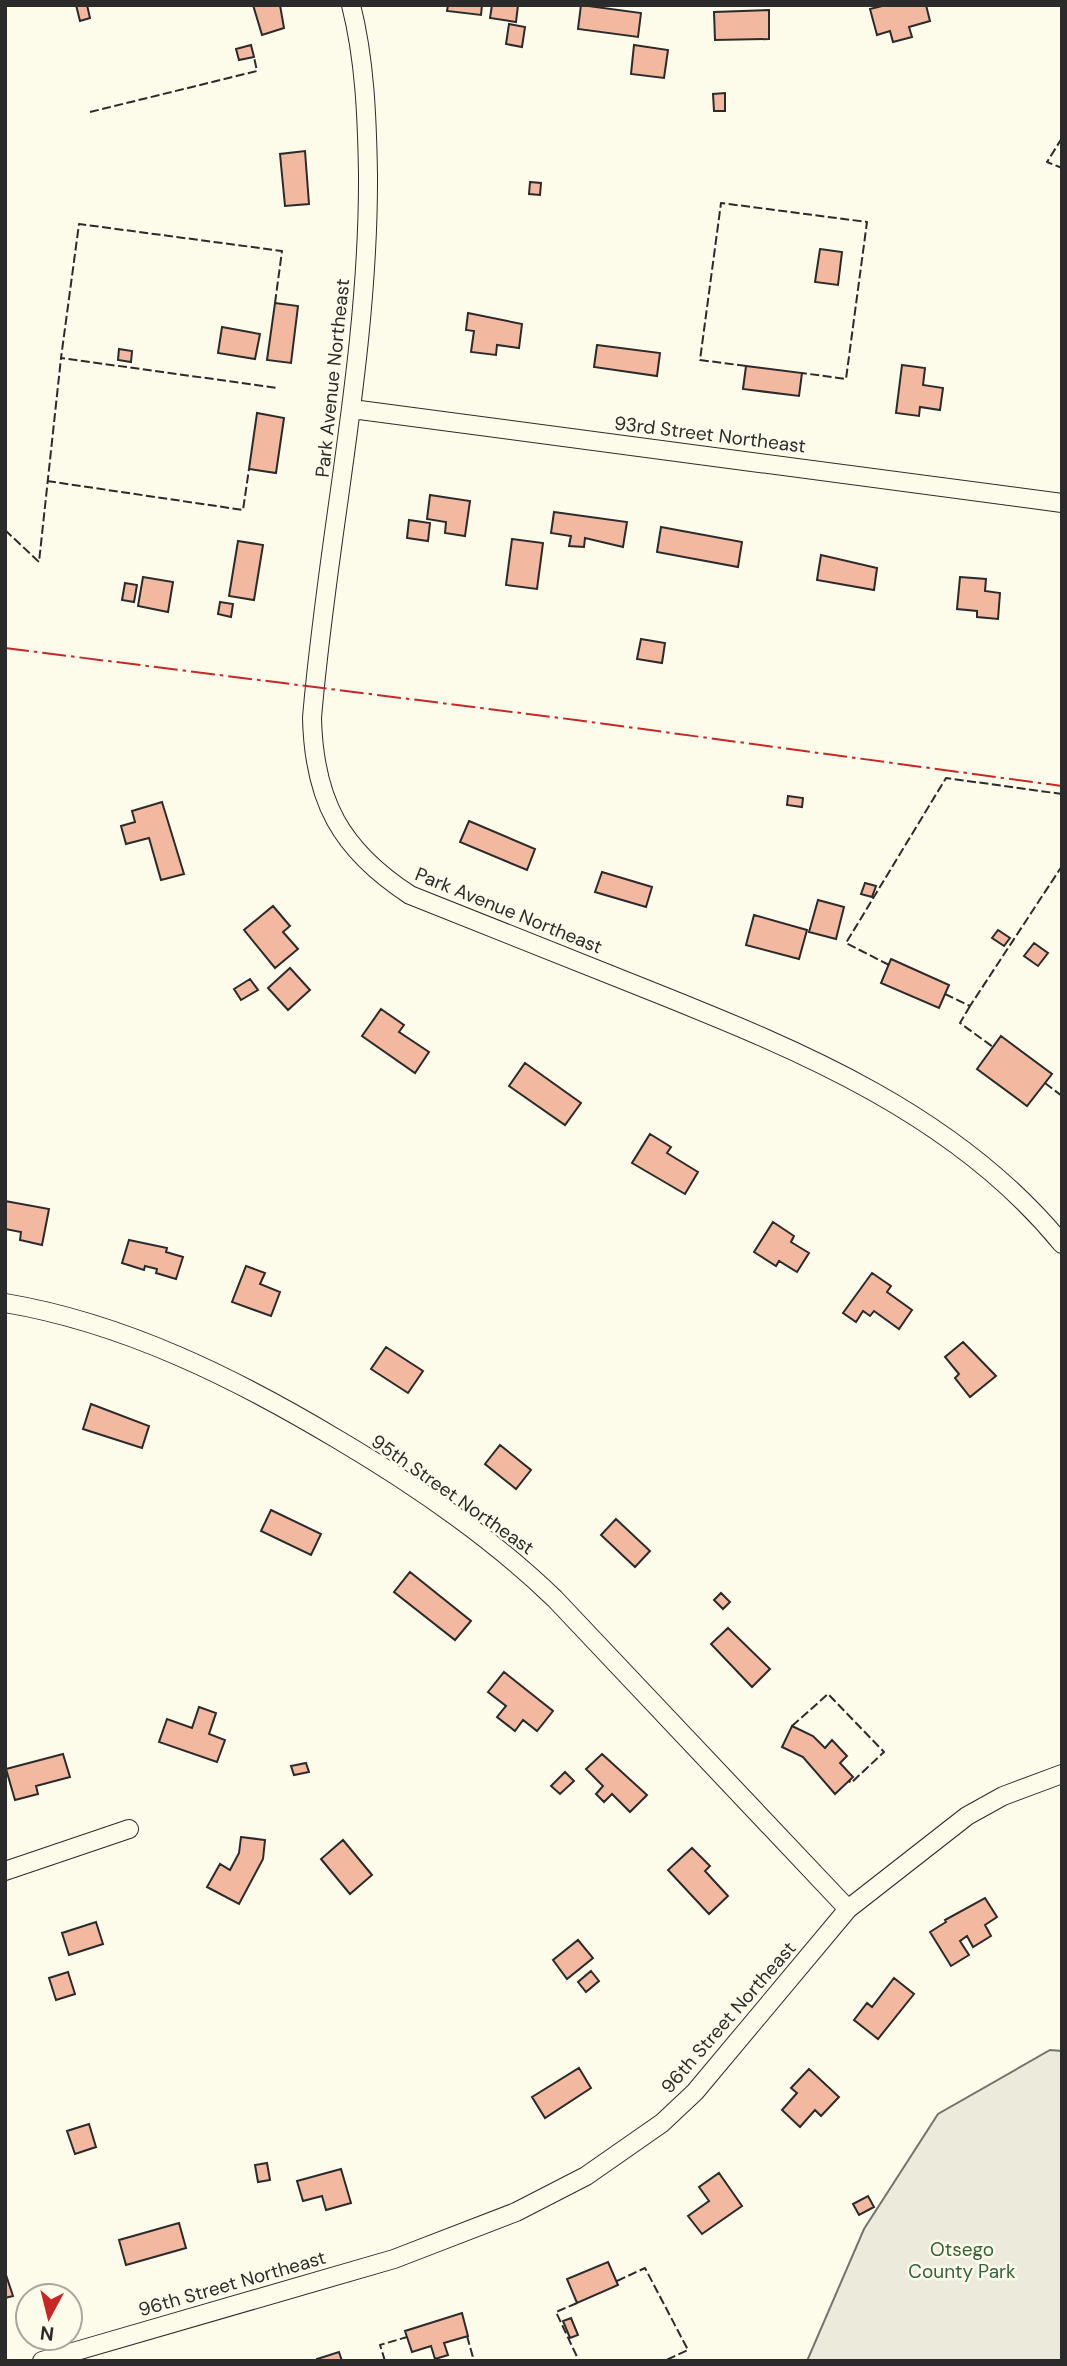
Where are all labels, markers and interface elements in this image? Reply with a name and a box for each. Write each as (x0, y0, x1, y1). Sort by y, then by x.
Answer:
street label: Park Avenue Northeast (310, 277, 355, 479)
street label: 93rd Street Northeast (613, 410, 807, 459)
street label: Park Avenue Northeast (412, 861, 606, 959)
street label: 95th Street Northeast (366, 1429, 539, 1560)
street label: 96th Street Northeast (655, 1936, 801, 2099)
park label: Otsego County Park (908, 2237, 1016, 2284)
street label: 96th Street Northeast (136, 2245, 329, 2322)
north arrow (14, 2282, 84, 2352)
text: N (39, 2320, 55, 2347)

